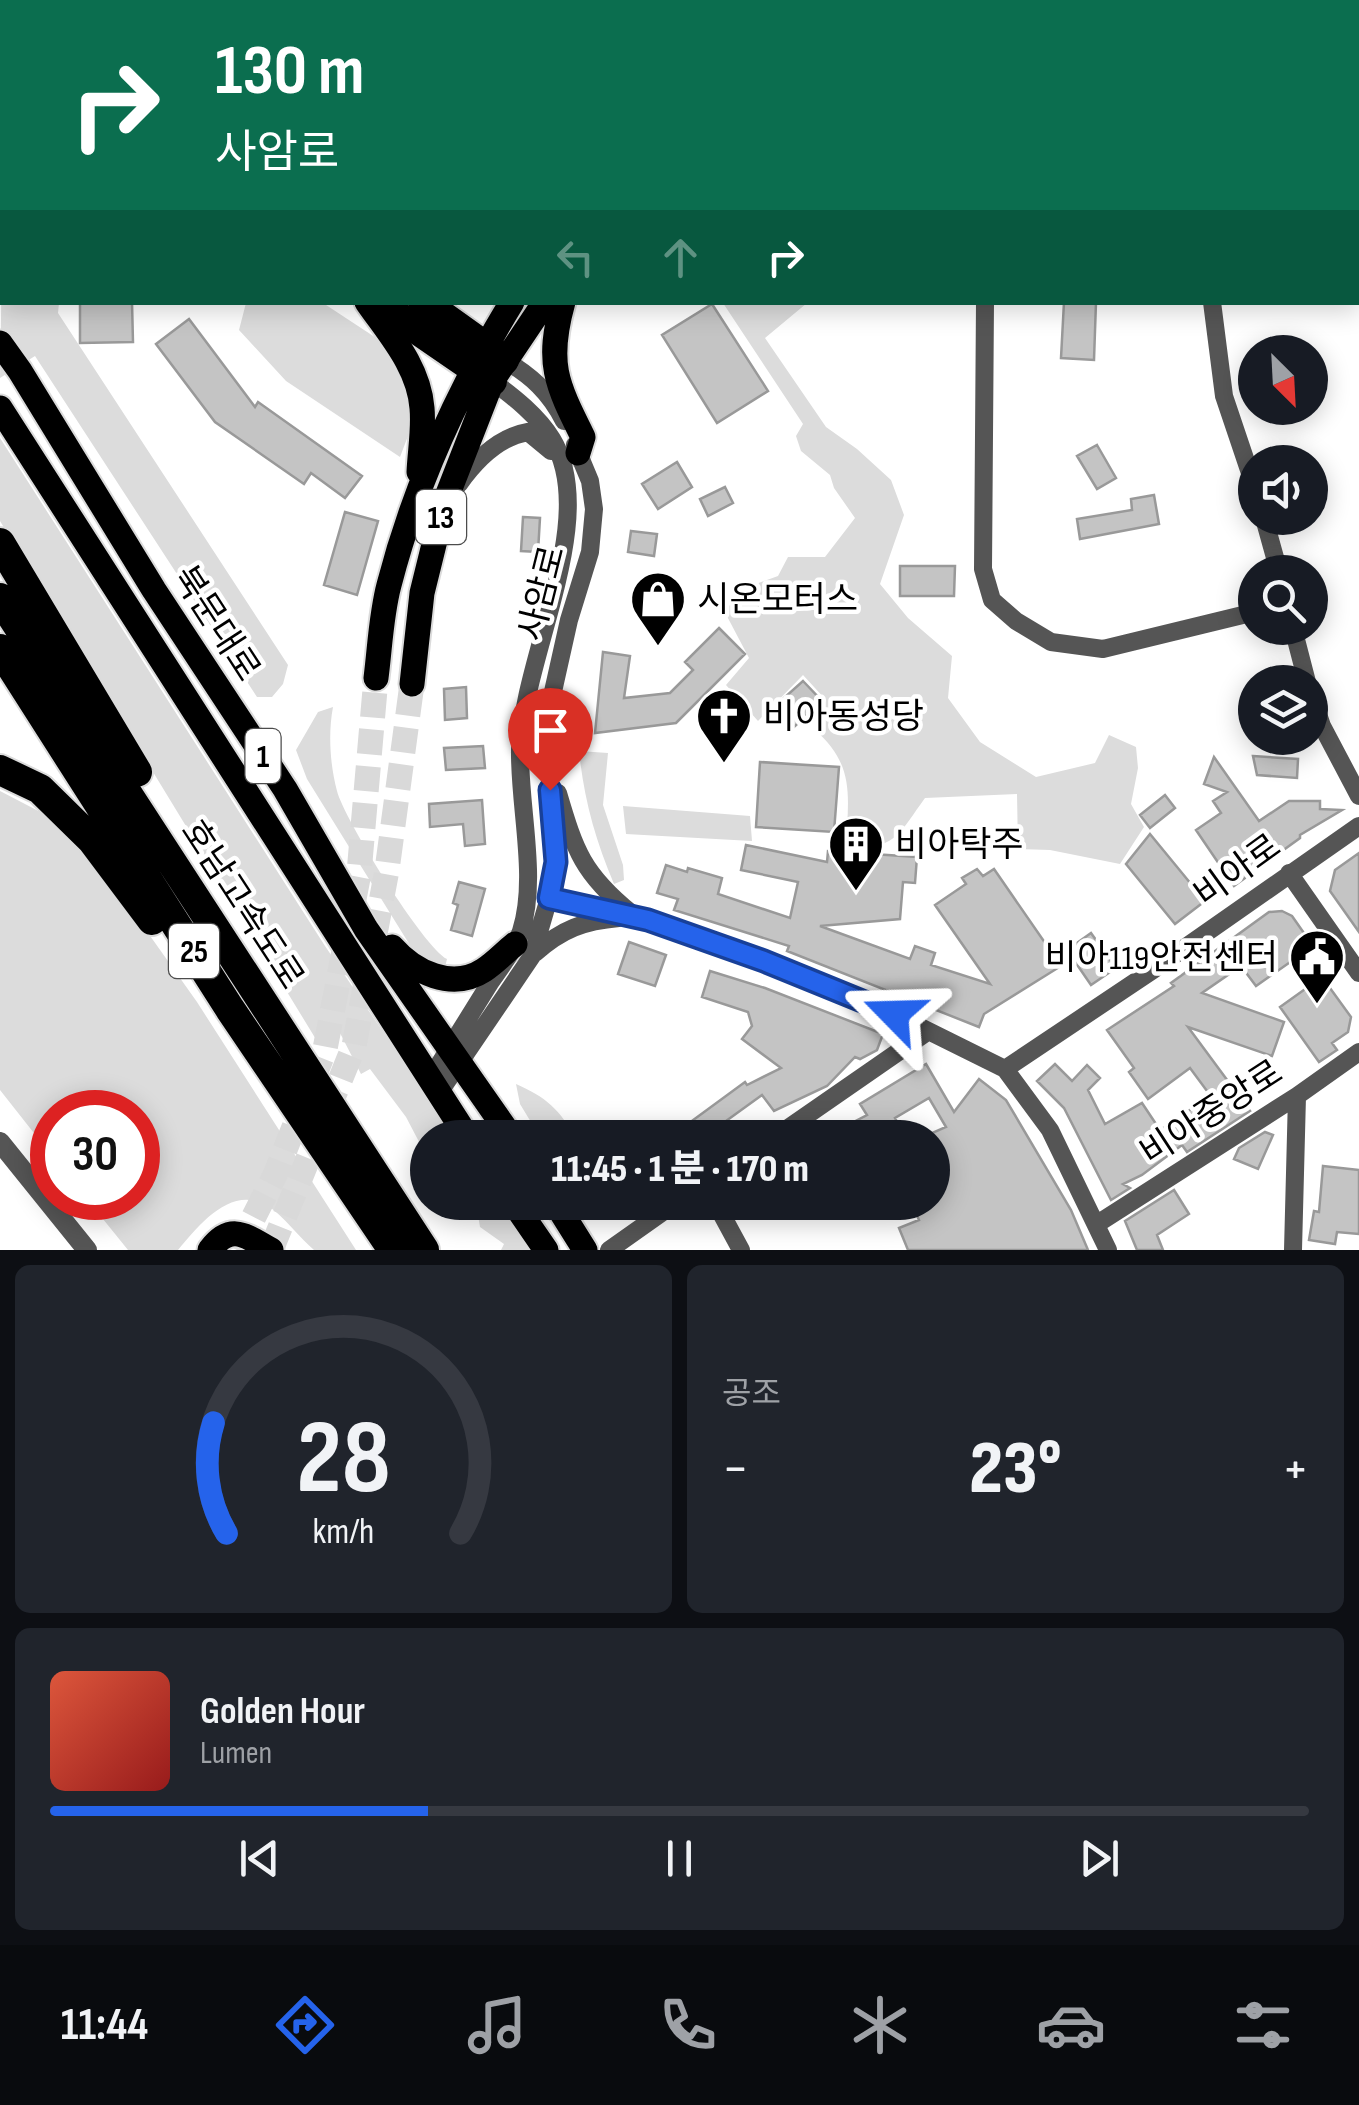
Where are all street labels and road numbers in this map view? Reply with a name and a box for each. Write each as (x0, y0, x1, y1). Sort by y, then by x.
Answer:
road number: 13 (416, 490, 466, 544)
street label: 사암로 (510, 541, 575, 645)
street label: 북문대로 (163, 558, 269, 690)
road number: 1 (246, 729, 280, 783)
street label: 호남고속도로 (171, 812, 312, 998)
street label: 비아로 (1186, 825, 1290, 917)
road number: 25 (169, 924, 219, 978)
street label: 비아중앙로 (1133, 1051, 1291, 1175)

